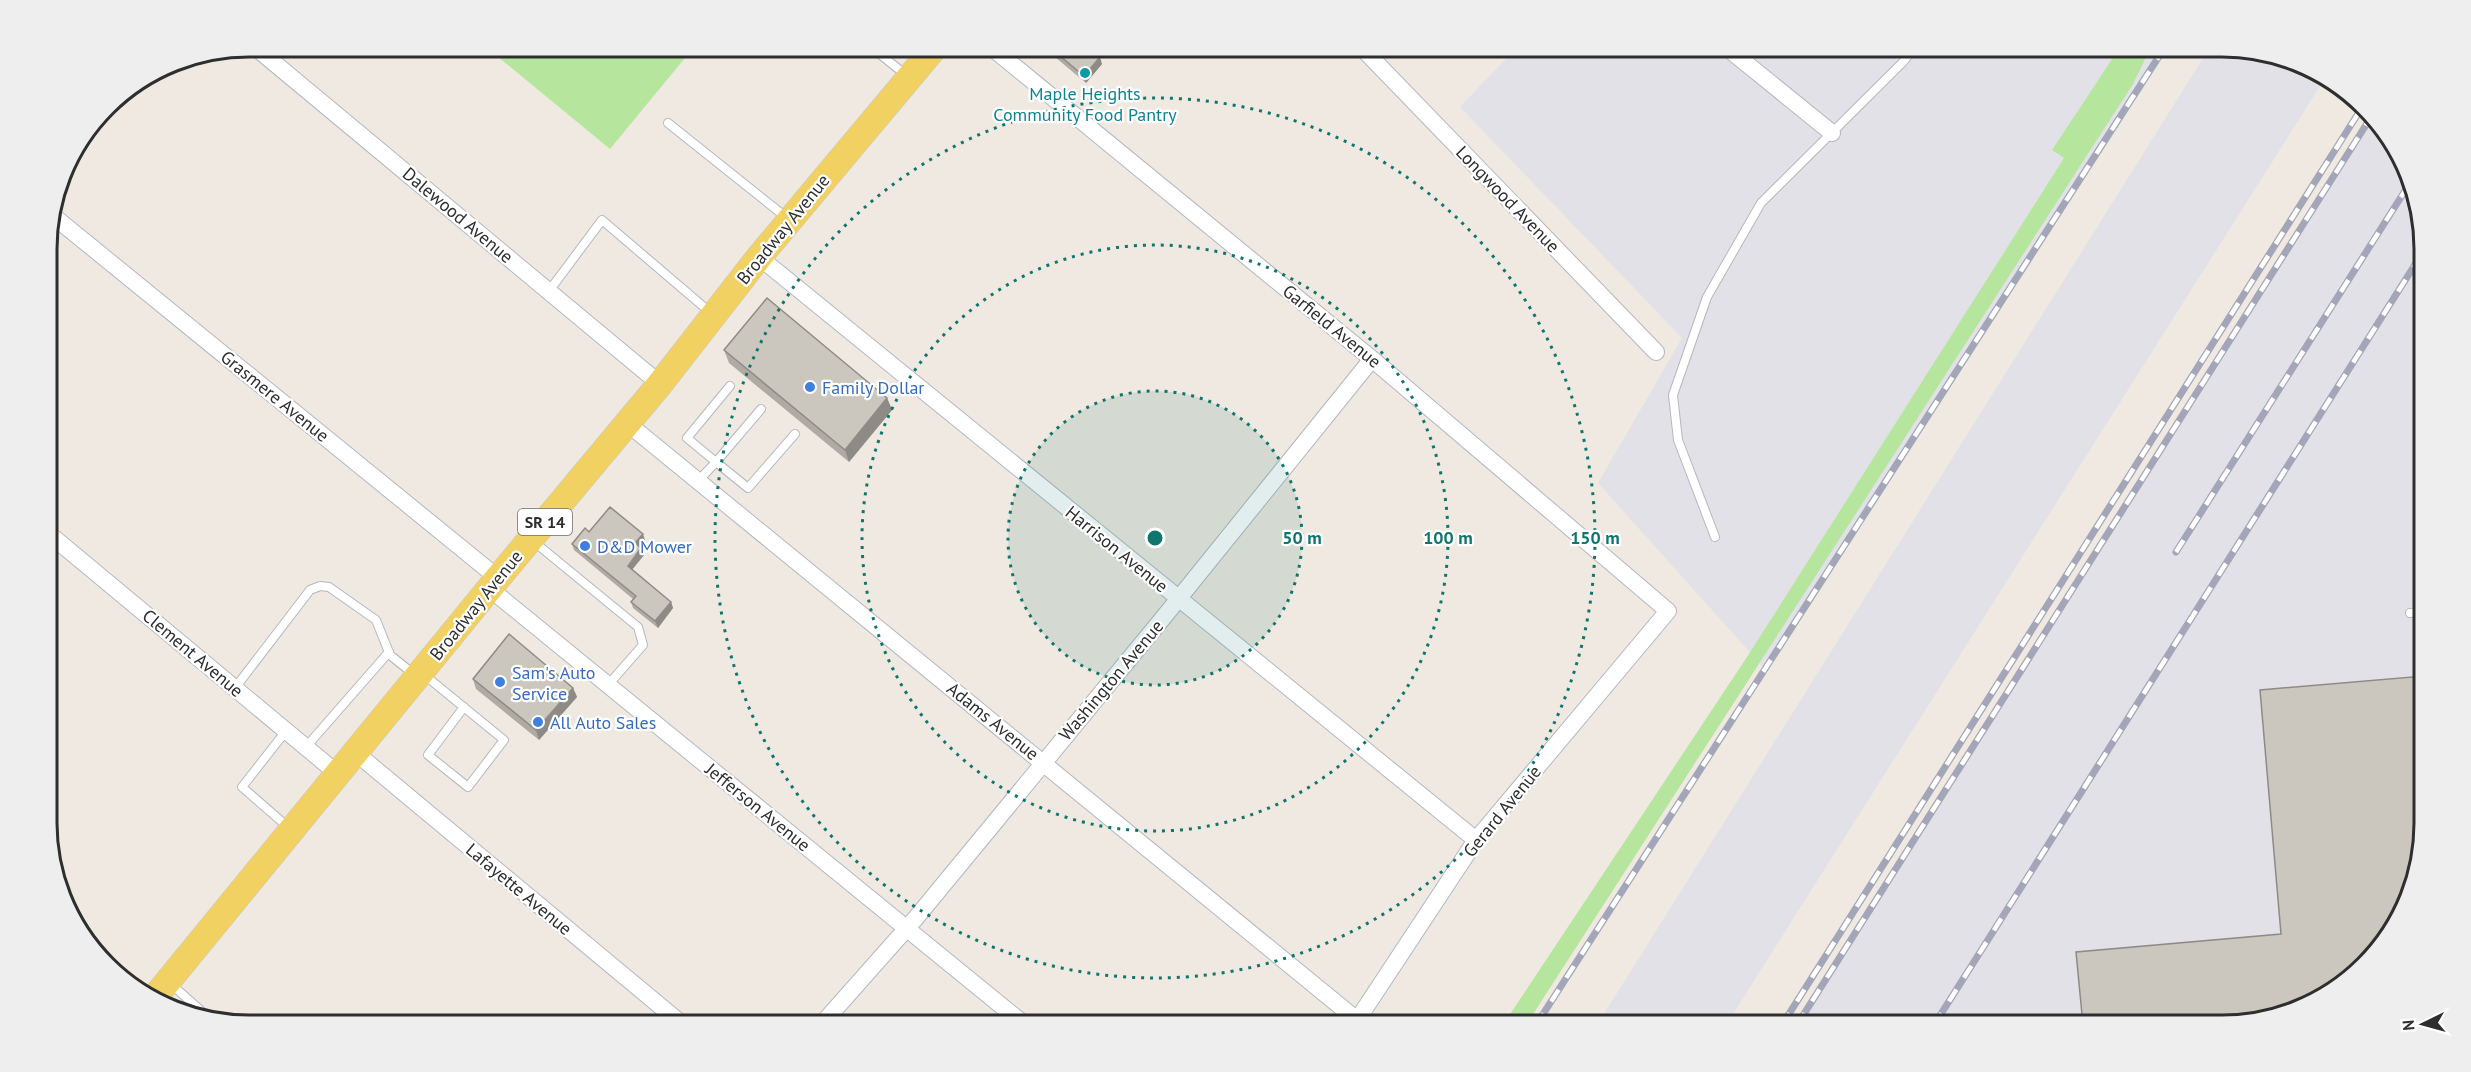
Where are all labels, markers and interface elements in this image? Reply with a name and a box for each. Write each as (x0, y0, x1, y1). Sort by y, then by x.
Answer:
marker: Maple Heights Community Food Pantry (1078, 66, 1092, 80)
place label: Maple Heights Community Food Pantry (993, 82, 1177, 126)
street label: Longwood Avenue (1451, 141, 1565, 257)
street label: Dalewood Avenue (398, 162, 518, 268)
street label: Broadway Avenue (732, 169, 834, 289)
street label: Garfield Avenue (1278, 279, 1386, 373)
street label: Grasmere Avenue (216, 345, 334, 447)
place label: Family Dollar (822, 376, 924, 399)
marker: Family Dollar (803, 380, 817, 394)
street label: Harrison Avenue (1061, 501, 1173, 597)
road number: SR 14 (518, 509, 572, 535)
text: 50 m (1282, 526, 1322, 549)
text: 100 m (1423, 526, 1473, 549)
text: 150 m (1570, 526, 1620, 549)
centre of rings (1145, 528, 1165, 548)
place label: D&D Mower (597, 535, 692, 558)
marker: D&D Mower (578, 539, 592, 553)
street label: Broadway Avenue (425, 545, 527, 665)
street label: Clement Avenue (138, 604, 248, 702)
street label: Washington Avenue (1054, 615, 1168, 745)
place label: Sam's Auto Service (512, 661, 596, 705)
marker: Sam's Auto Service (493, 675, 507, 689)
street label: Adams Avenue (942, 677, 1044, 765)
place label: All Auto Sales (550, 711, 656, 734)
marker: All Auto Sales (531, 715, 545, 729)
street label: Jefferson Avenue (700, 757, 815, 856)
street label: Gerard Avenue (1458, 760, 1546, 862)
street label: Lafayette Avenue (461, 838, 577, 940)
north arrow (2393, 994, 2453, 1054)
text: N (2398, 1019, 2418, 1031)

